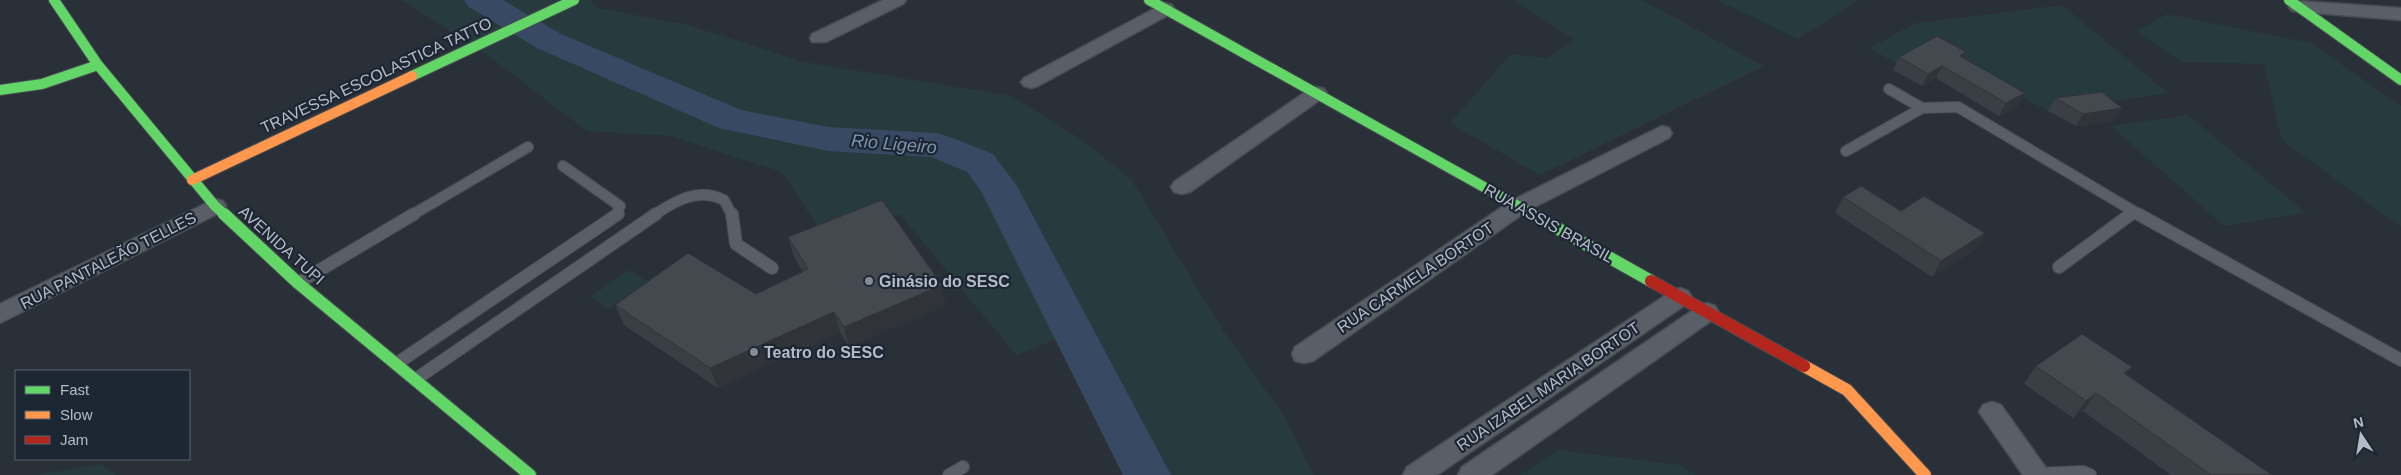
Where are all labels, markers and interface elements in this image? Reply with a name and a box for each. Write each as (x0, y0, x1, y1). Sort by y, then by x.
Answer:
street label: TRAVESSA ESCOLASTICA TATTO (258, 14, 494, 137)
water label: Rio Ligeiro (850, 130, 938, 158)
street label: RUA ASSIS BRASIL (1481, 181, 1616, 266)
street label: AVENIDA TUPI (236, 203, 328, 288)
street label: RUA PANTALEÃO TELLES (17, 207, 199, 312)
street label: RUA CARMELA BORTOT (1334, 219, 1497, 336)
place label: Ginásio do SESC (879, 273, 1010, 290)
marker: Ginásio do SESC (863, 275, 875, 287)
street label: RUA IZABEL MARIA BORTOT (1454, 319, 1643, 454)
place label: Teatro do SESC (764, 344, 884, 361)
marker: Teatro do SESC (748, 346, 760, 358)
legend (15, 370, 190, 460)
text: Fast (60, 381, 90, 398)
text: Slow (60, 406, 93, 423)
north arrow (2336, 410, 2386, 460)
text: N (2352, 413, 2365, 431)
text: Jam (60, 431, 88, 448)

